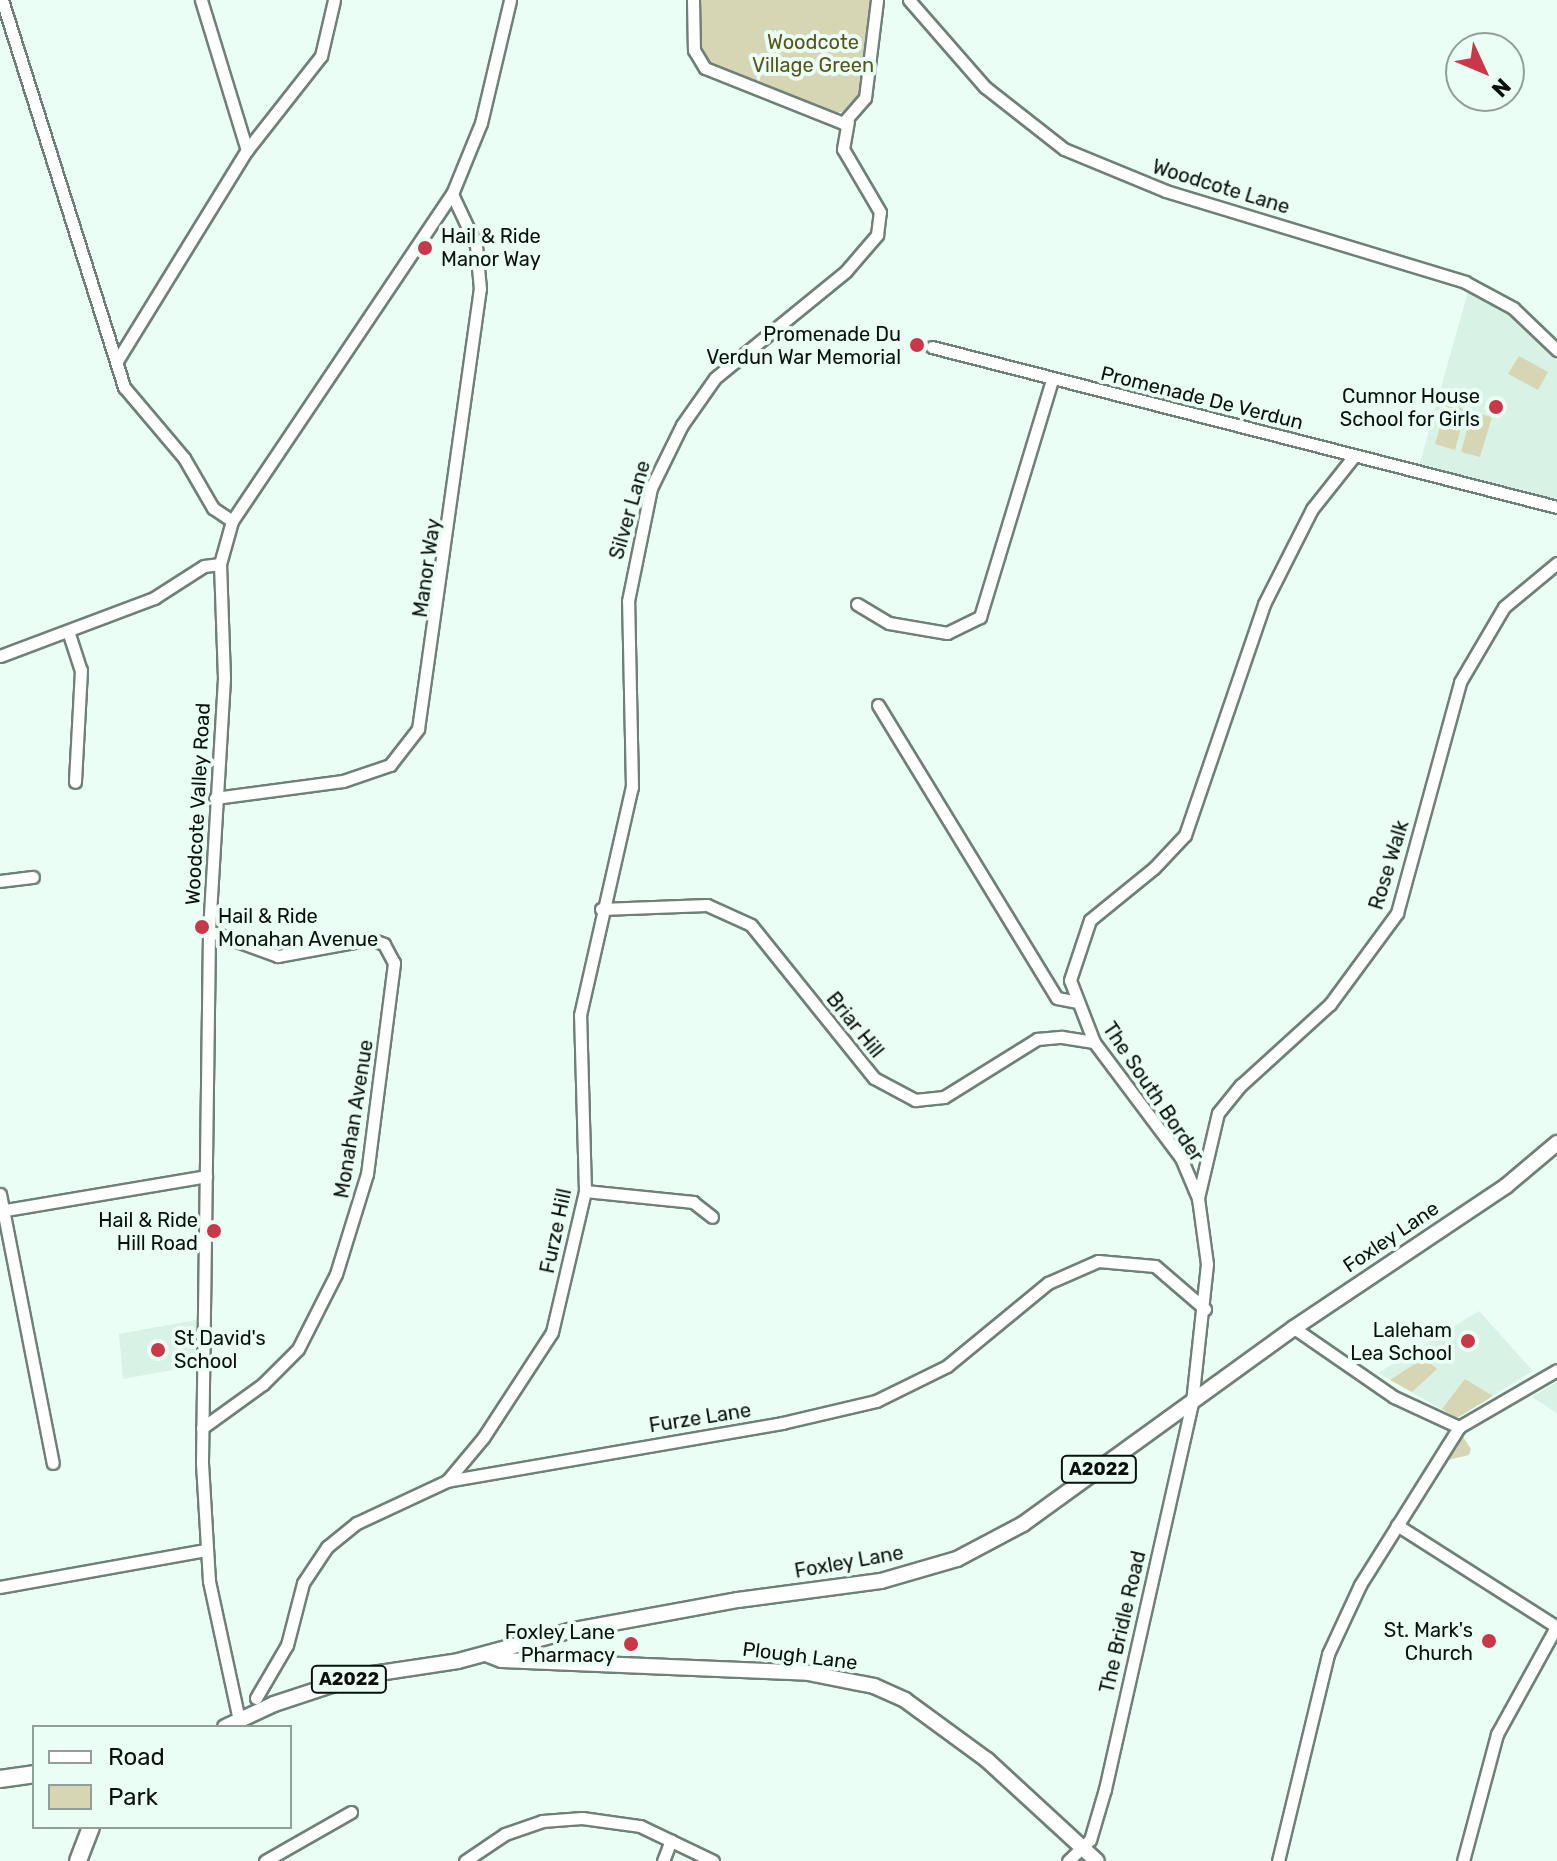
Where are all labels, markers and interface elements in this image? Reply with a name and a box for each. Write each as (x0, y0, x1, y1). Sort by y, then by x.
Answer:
park label: Woodcote Village Green (752, 30, 874, 77)
north arrow (1445, 32, 1525, 112)
text: N (1486, 73, 1516, 103)
street label: Woodcote Lane (1149, 155, 1293, 219)
place label: Hail & Ride Manor Way (441, 224, 541, 271)
marker: Hail & Ride Manor Way (416, 239, 434, 257)
place label: Promenade Du Verdun War Memorial (706, 322, 901, 369)
marker: Promenade Du Verdun War Memorial (908, 336, 926, 354)
street label: Promenade De Verdun (1098, 361, 1306, 435)
place label: Cumnor House School for Girls (1339, 384, 1480, 431)
marker: Cumnor House School for Girls (1487, 398, 1505, 416)
street label: Silver Lane (604, 458, 656, 562)
street label: Manor Way (408, 517, 446, 619)
street label: Woodcote Valley Road (181, 702, 215, 906)
street label: Rose Walk (1364, 817, 1414, 913)
place label: Hail & Ride Monahan Avenue (218, 904, 379, 951)
marker: Hail & Ride Monahan Avenue (193, 918, 211, 936)
street label: Briar Hill (821, 987, 889, 1063)
street label: The South Border (1097, 1018, 1209, 1166)
street label: Monahan Avenue (330, 1038, 378, 1200)
street label: Furze Hill (535, 1186, 577, 1276)
street label: Foxley Lane (1338, 1196, 1444, 1278)
place label: Hail & Ride Hill Road (98, 1208, 198, 1255)
marker: Hail & Ride Hill Road (205, 1222, 223, 1240)
place label: Laleham Lea School (1350, 1318, 1452, 1365)
place label: St David's School (174, 1326, 266, 1373)
marker: Laleham Lea School (1459, 1332, 1477, 1350)
marker: St David's School (149, 1341, 167, 1359)
street label: Furze Lane (647, 1398, 753, 1438)
road number: A2022 (1059, 1455, 1139, 1483)
street label: Foxley Lane (792, 1541, 906, 1583)
street label: The Bridle Road (1095, 1548, 1151, 1696)
place label: St. Mark's Church (1384, 1618, 1473, 1665)
place label: Foxley Lane Pharmacy (504, 1620, 615, 1667)
marker: St. Mark's Church (1480, 1632, 1498, 1650)
marker: Foxley Lane Pharmacy (622, 1635, 640, 1653)
street label: Plough Lane (741, 1637, 859, 1675)
road number: A2022 (309, 1665, 389, 1693)
legend (32, 1725, 292, 1829)
text: Road (108, 1743, 165, 1771)
text: Park (108, 1783, 158, 1811)

